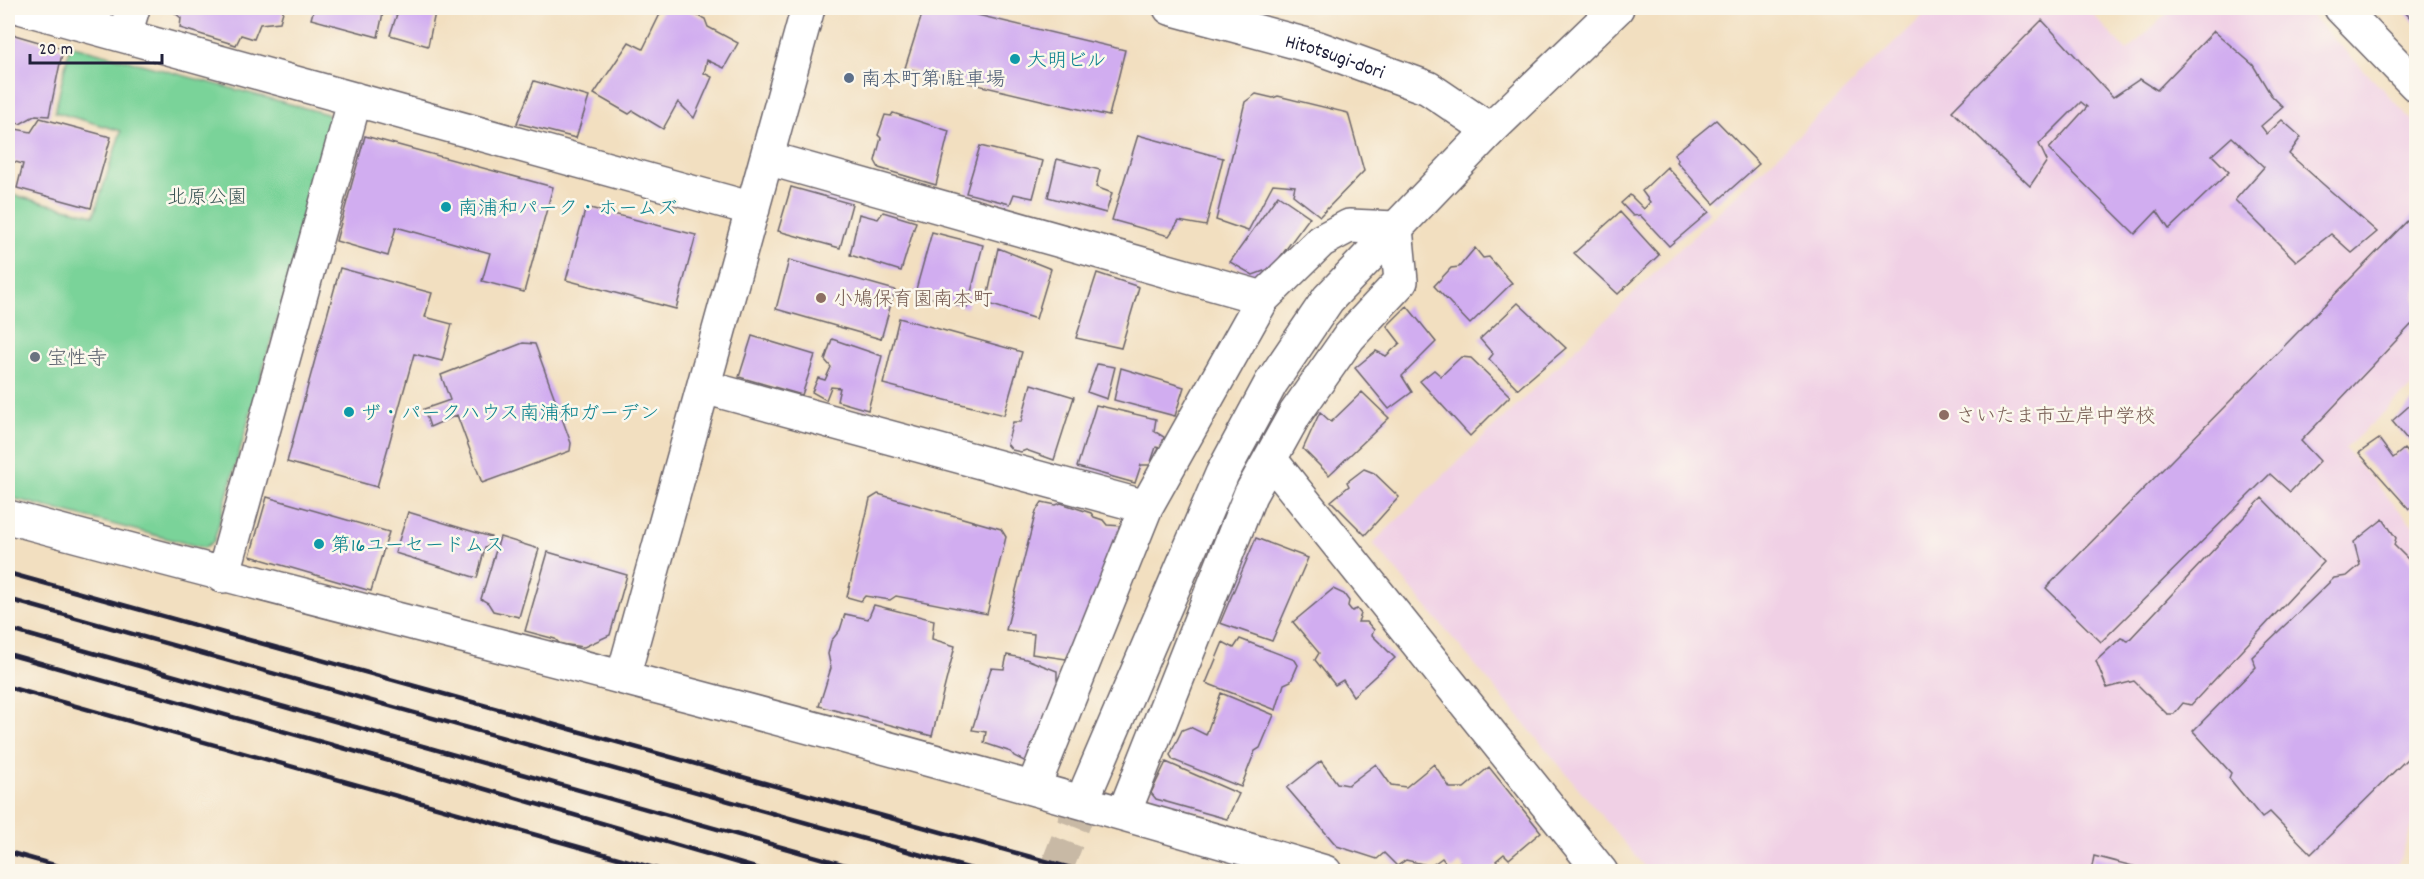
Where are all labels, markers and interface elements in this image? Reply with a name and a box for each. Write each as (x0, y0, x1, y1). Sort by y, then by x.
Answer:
scale bar (30, 27, 162, 65)
street label: Hitotsugi-dori (1282, 29, 1388, 88)
text: 20 m (39, 38, 73, 63)
place label: 大明ビル (1027, 48, 1107, 76)
marker: 大明ビル (1008, 52, 1022, 66)
place label: 南本町第1駐車場 (861, 67, 1005, 95)
marker: 南本町第1駐車場 (842, 71, 856, 85)
park label: 北原公園 (167, 185, 247, 213)
place label: 南浦和パーク・ホームズ (458, 196, 677, 224)
marker: 南浦和パーク・ホームズ (439, 200, 453, 214)
place label: 小鳩保育園南本町 (833, 287, 993, 315)
marker: 小鳩保育園南本町 (814, 291, 828, 305)
place label: 宝性寺 (47, 346, 107, 374)
marker: 宝性寺 (28, 350, 42, 364)
place label: ザ・パークハウス南浦和ガーデン (361, 401, 659, 429)
place label: さいたま市立岸中学校 (1956, 404, 2155, 432)
marker: ザ・パークハウス南浦和ガーデン (342, 405, 356, 419)
marker: さいたま市立岸中学校 (1937, 408, 1951, 422)
place label: 第16ユーセードムス (331, 533, 504, 561)
marker: 第16ユーセードムス (312, 537, 326, 551)

